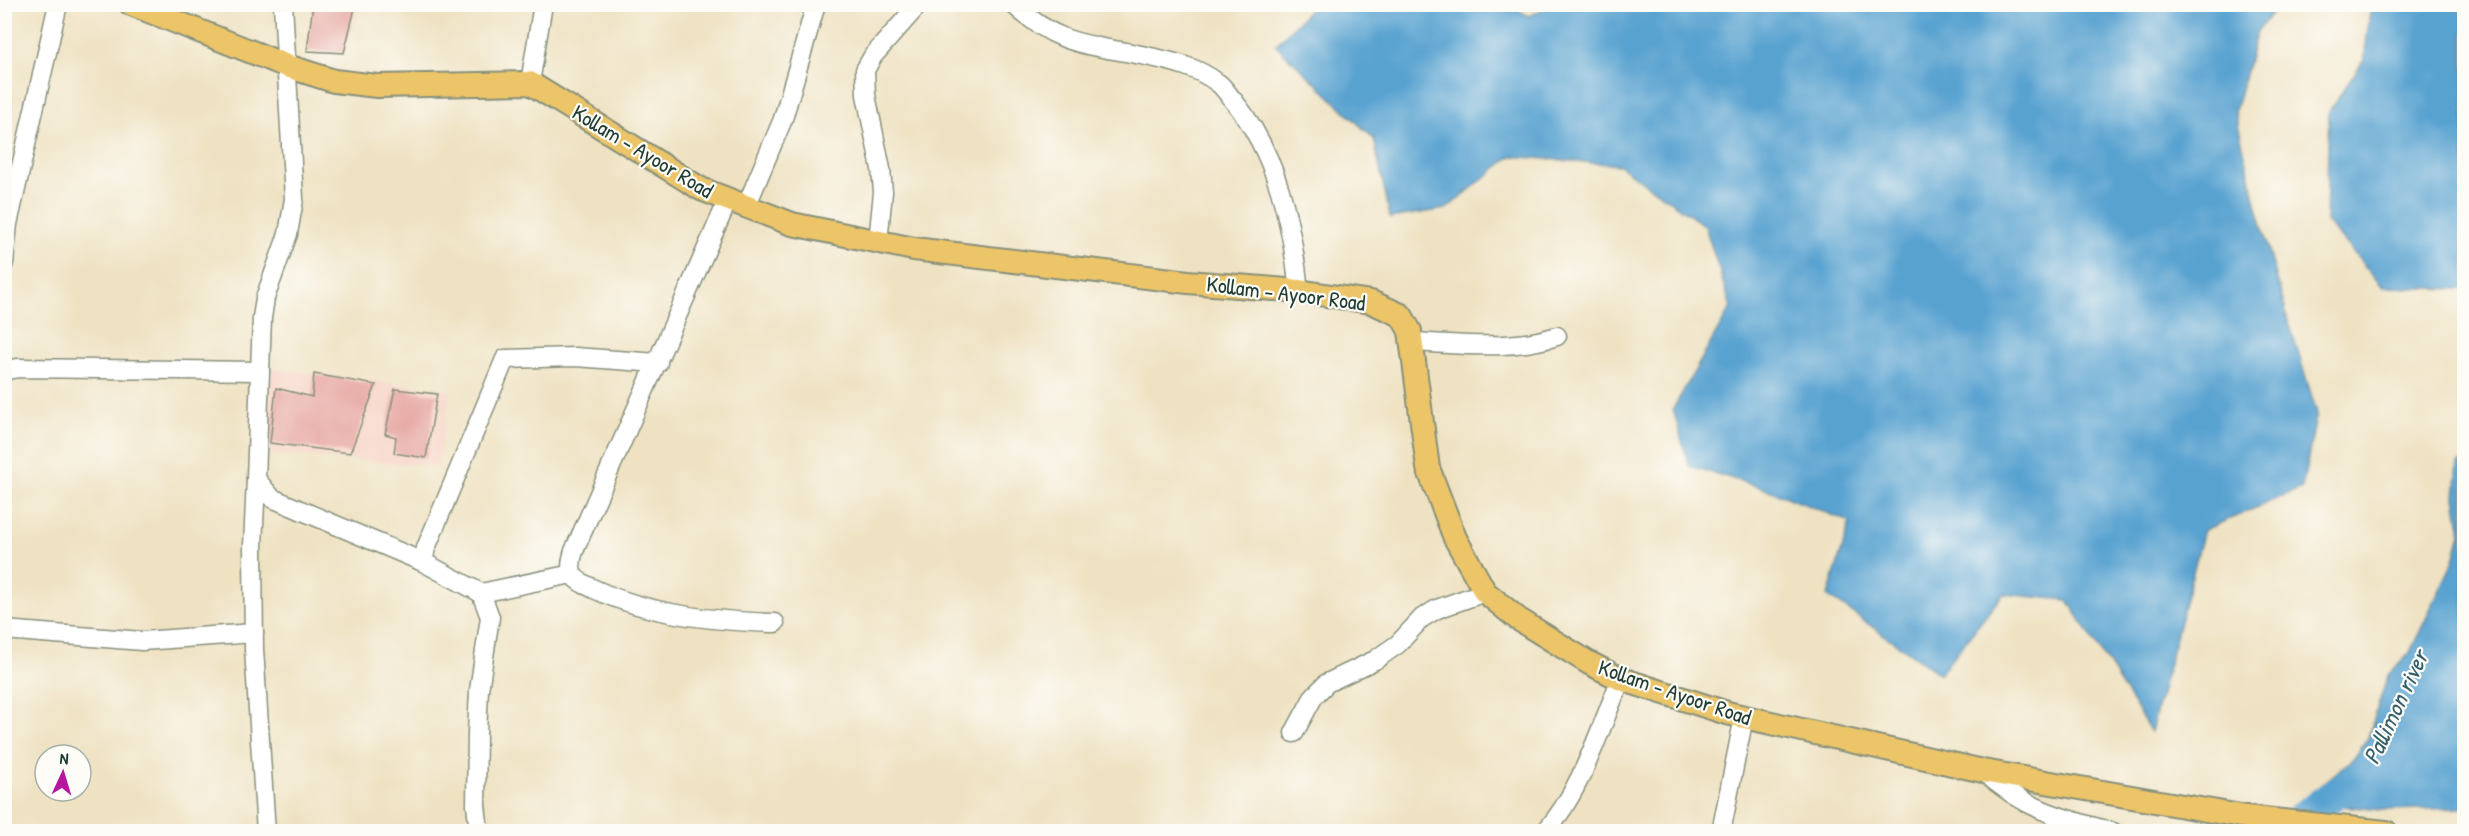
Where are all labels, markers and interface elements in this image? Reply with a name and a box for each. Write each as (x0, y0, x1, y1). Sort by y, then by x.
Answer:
street label: Kollam - Ayoor Road (567, 97, 720, 205)
street label: Kollam - Ayoor Road (1205, 268, 1368, 318)
water label: Pallimon river (2355, 642, 2436, 769)
street label: Kollam - Ayoor Road (1595, 652, 1756, 732)
north arrow (33, 743, 93, 803)
text: N (59, 747, 70, 769)

